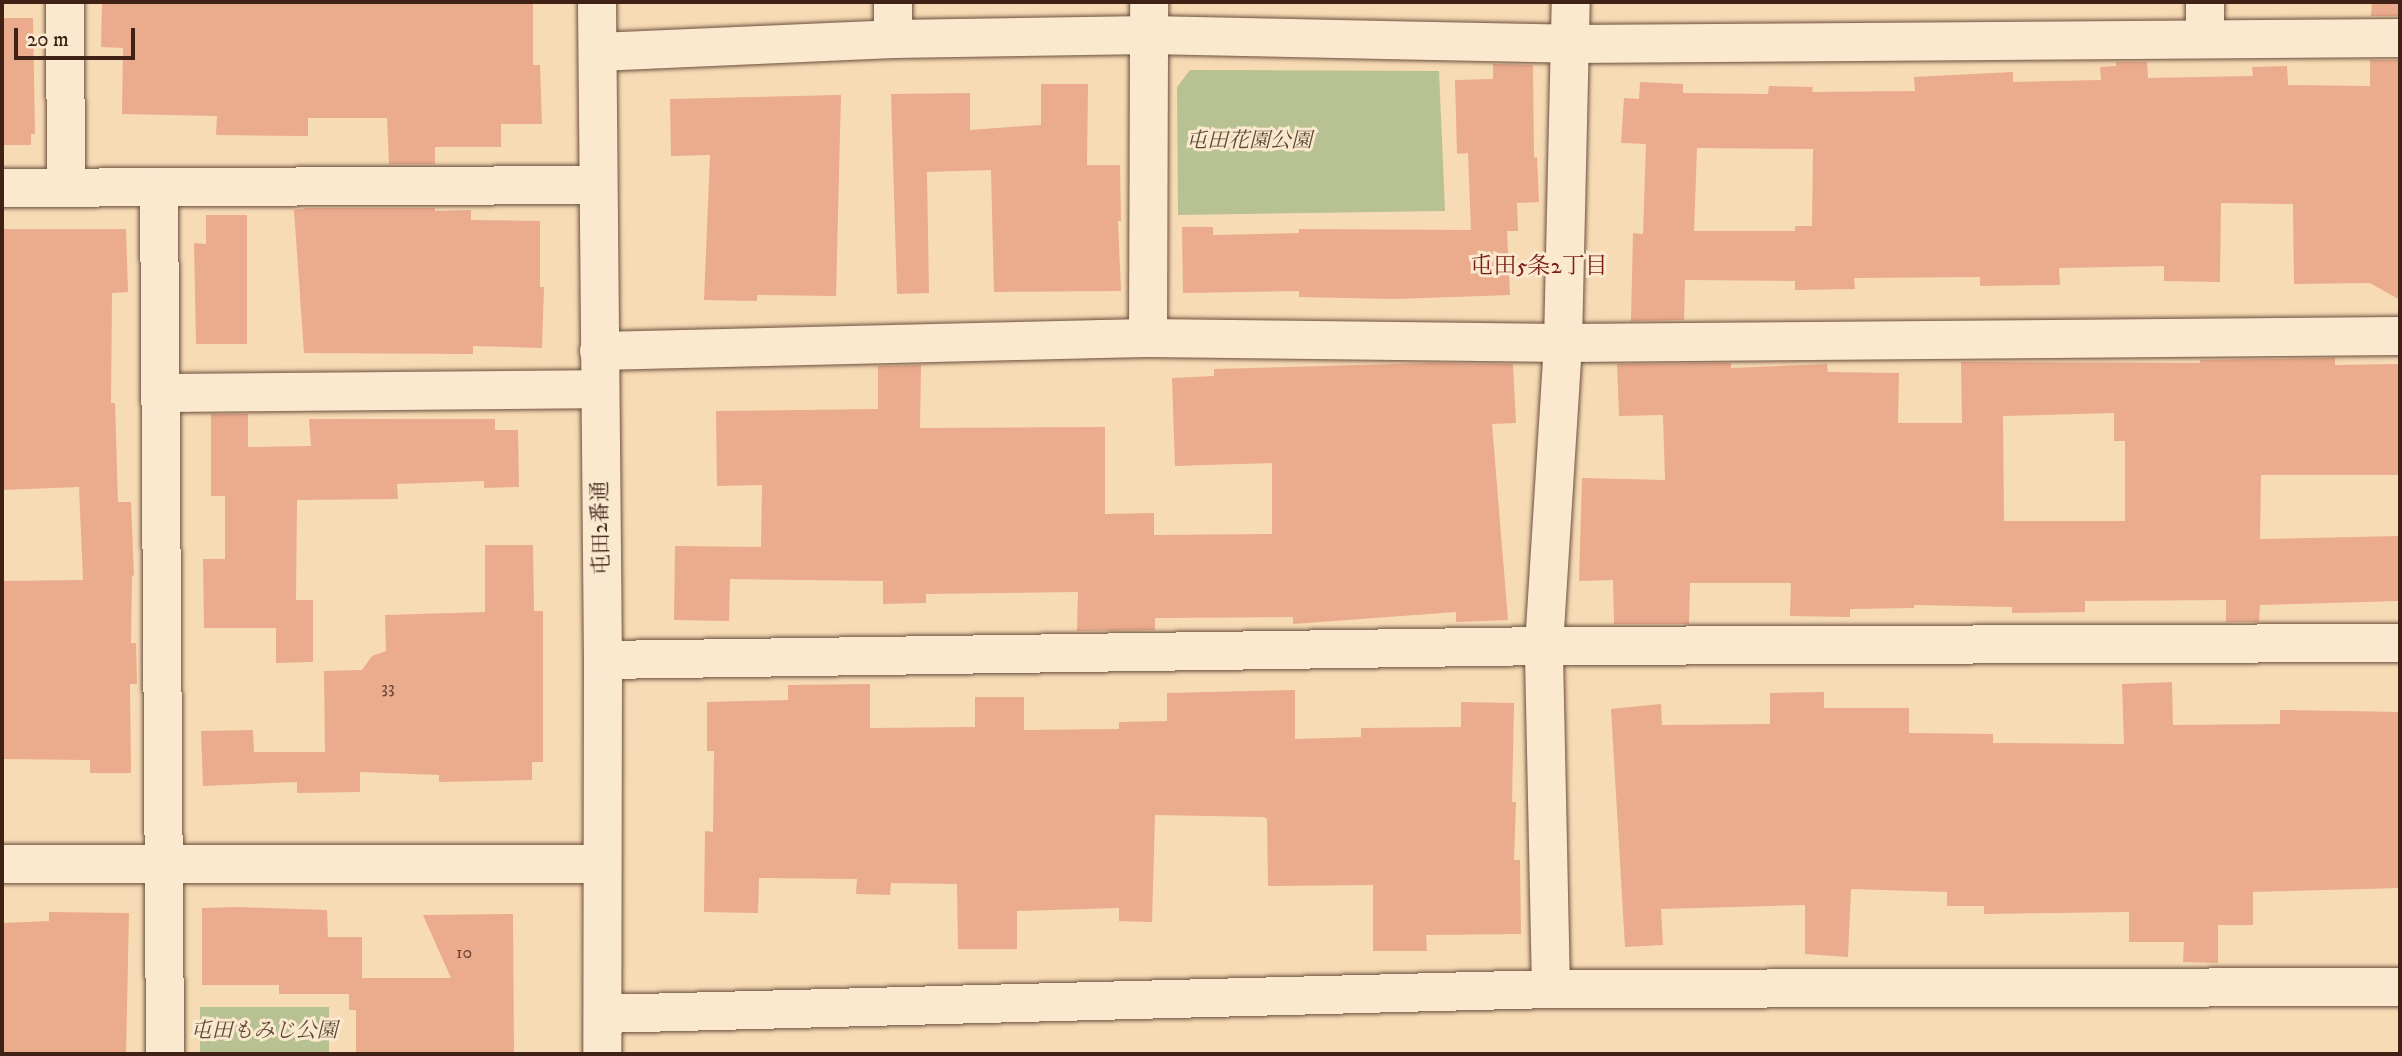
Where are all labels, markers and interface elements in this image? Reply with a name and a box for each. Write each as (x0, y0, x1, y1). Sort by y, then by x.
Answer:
scale bar (18, 14, 138, 58)
text: 20 m (27, 27, 69, 53)
park label: 屯田花園公園 (1186, 128, 1312, 154)
district label: 屯田5条2丁目 (1470, 253, 1608, 281)
street label: 屯田2番通 (588, 481, 614, 575)
house number: 33 (381, 677, 395, 699)
house number: 10 (456, 942, 472, 964)
park label: 屯田もみじ公園 (191, 1018, 337, 1044)

